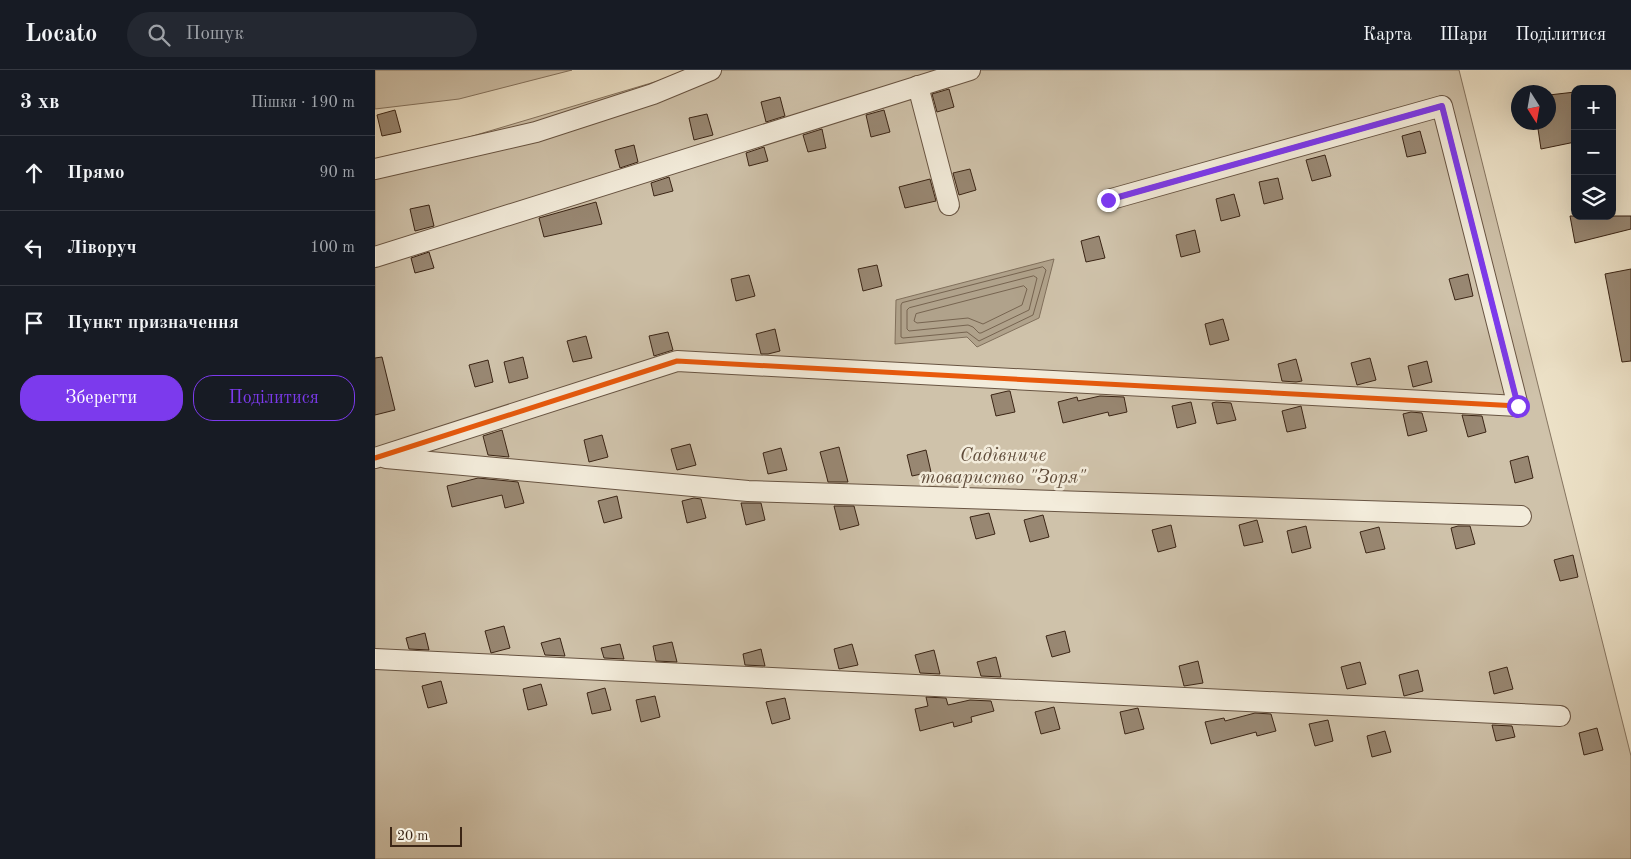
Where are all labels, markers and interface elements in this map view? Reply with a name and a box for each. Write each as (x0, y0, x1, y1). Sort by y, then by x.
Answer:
search box (127, 12, 477, 57)
icon: search (145, 21, 173, 49)
text: Locato (25, 23, 97, 47)
text: Пошук (185, 25, 244, 44)
text: Карта (1363, 26, 1412, 44)
text: Шари (1440, 26, 1488, 44)
text: Поділитися (1516, 26, 1606, 44)
north arrow (1511, 85, 1556, 130)
map controls (1571, 85, 1616, 220)
button: + (1571, 85, 1616, 130)
text: 3 хв (20, 92, 59, 113)
text: Пішки · 190 m (251, 95, 355, 111)
button: − (1571, 130, 1616, 175)
icon: ahead (20, 159, 48, 187)
text: Прямо (67, 164, 125, 183)
text: 90 m (319, 165, 355, 181)
button: layers (1571, 175, 1616, 220)
route end (1097, 189, 1120, 212)
icon: left (20, 234, 48, 262)
text: Ліворуч (67, 239, 137, 258)
text: 100 m (310, 240, 355, 256)
icon: arrive (20, 309, 48, 337)
text: Пункт призначення (67, 314, 239, 333)
button: Зберегти (20, 375, 183, 421)
button: Поділитися (193, 375, 355, 421)
route start (1507, 395, 1530, 418)
park label: Садівниче товариство "Зоря" (920, 447, 1086, 488)
scale bar (390, 824, 463, 847)
text: 20 m (397, 829, 428, 843)

